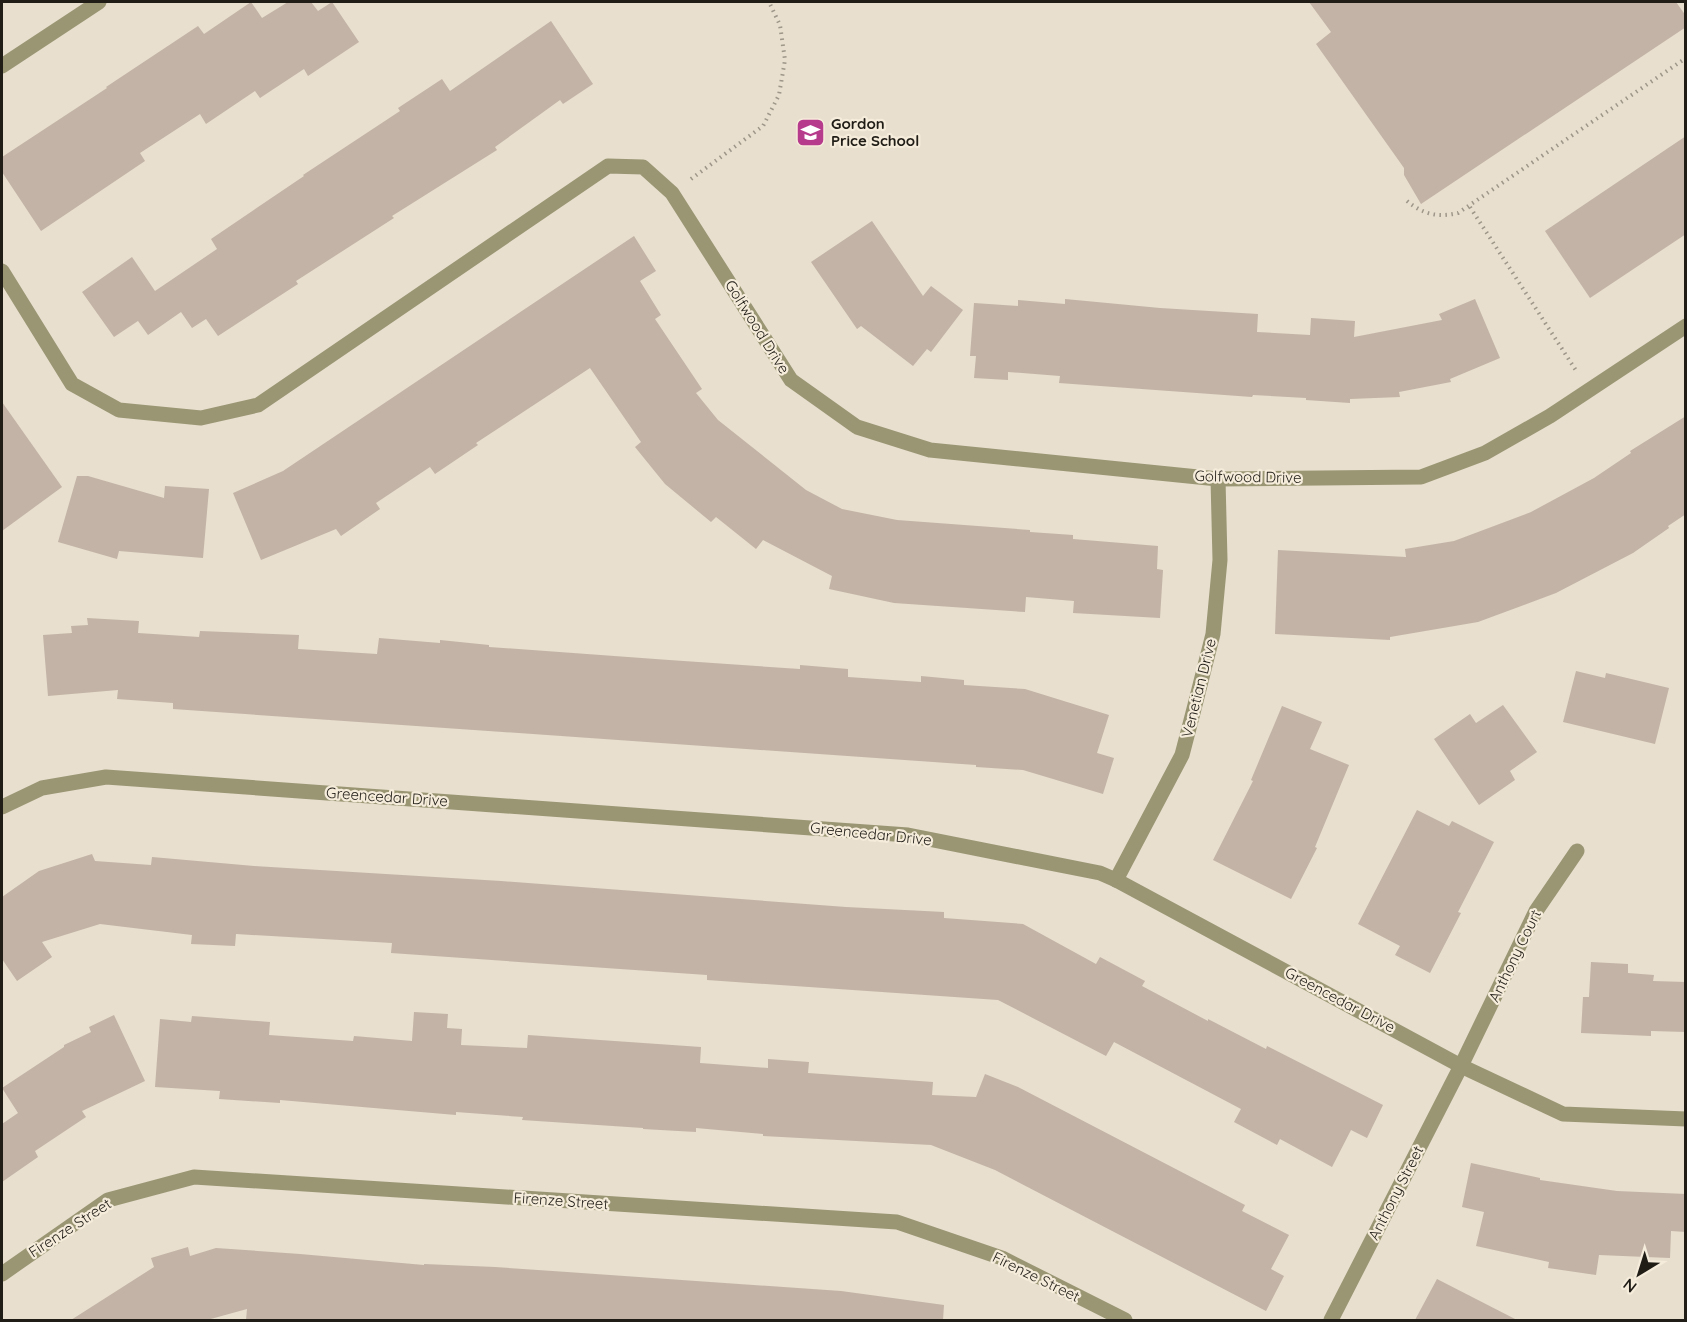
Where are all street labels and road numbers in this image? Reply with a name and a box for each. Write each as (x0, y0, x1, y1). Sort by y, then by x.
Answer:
street label: Golfwood Drive (721, 276, 794, 377)
street label: Golfwood Drive (1194, 466, 1302, 487)
street label: Venetian Drive (1177, 636, 1220, 739)
street label: Greencedar Drive (326, 783, 449, 810)
street label: Greencedar Drive (809, 818, 933, 849)
street label: Anthony Court (1484, 906, 1545, 1005)
street label: Greencedar Drive (1282, 963, 1399, 1037)
street label: Anthony Street (1364, 1142, 1427, 1243)
street label: Firenze Street (513, 1188, 609, 1213)
street label: Firenze Street (25, 1194, 115, 1261)
street label: Firenze Street (989, 1247, 1083, 1306)

